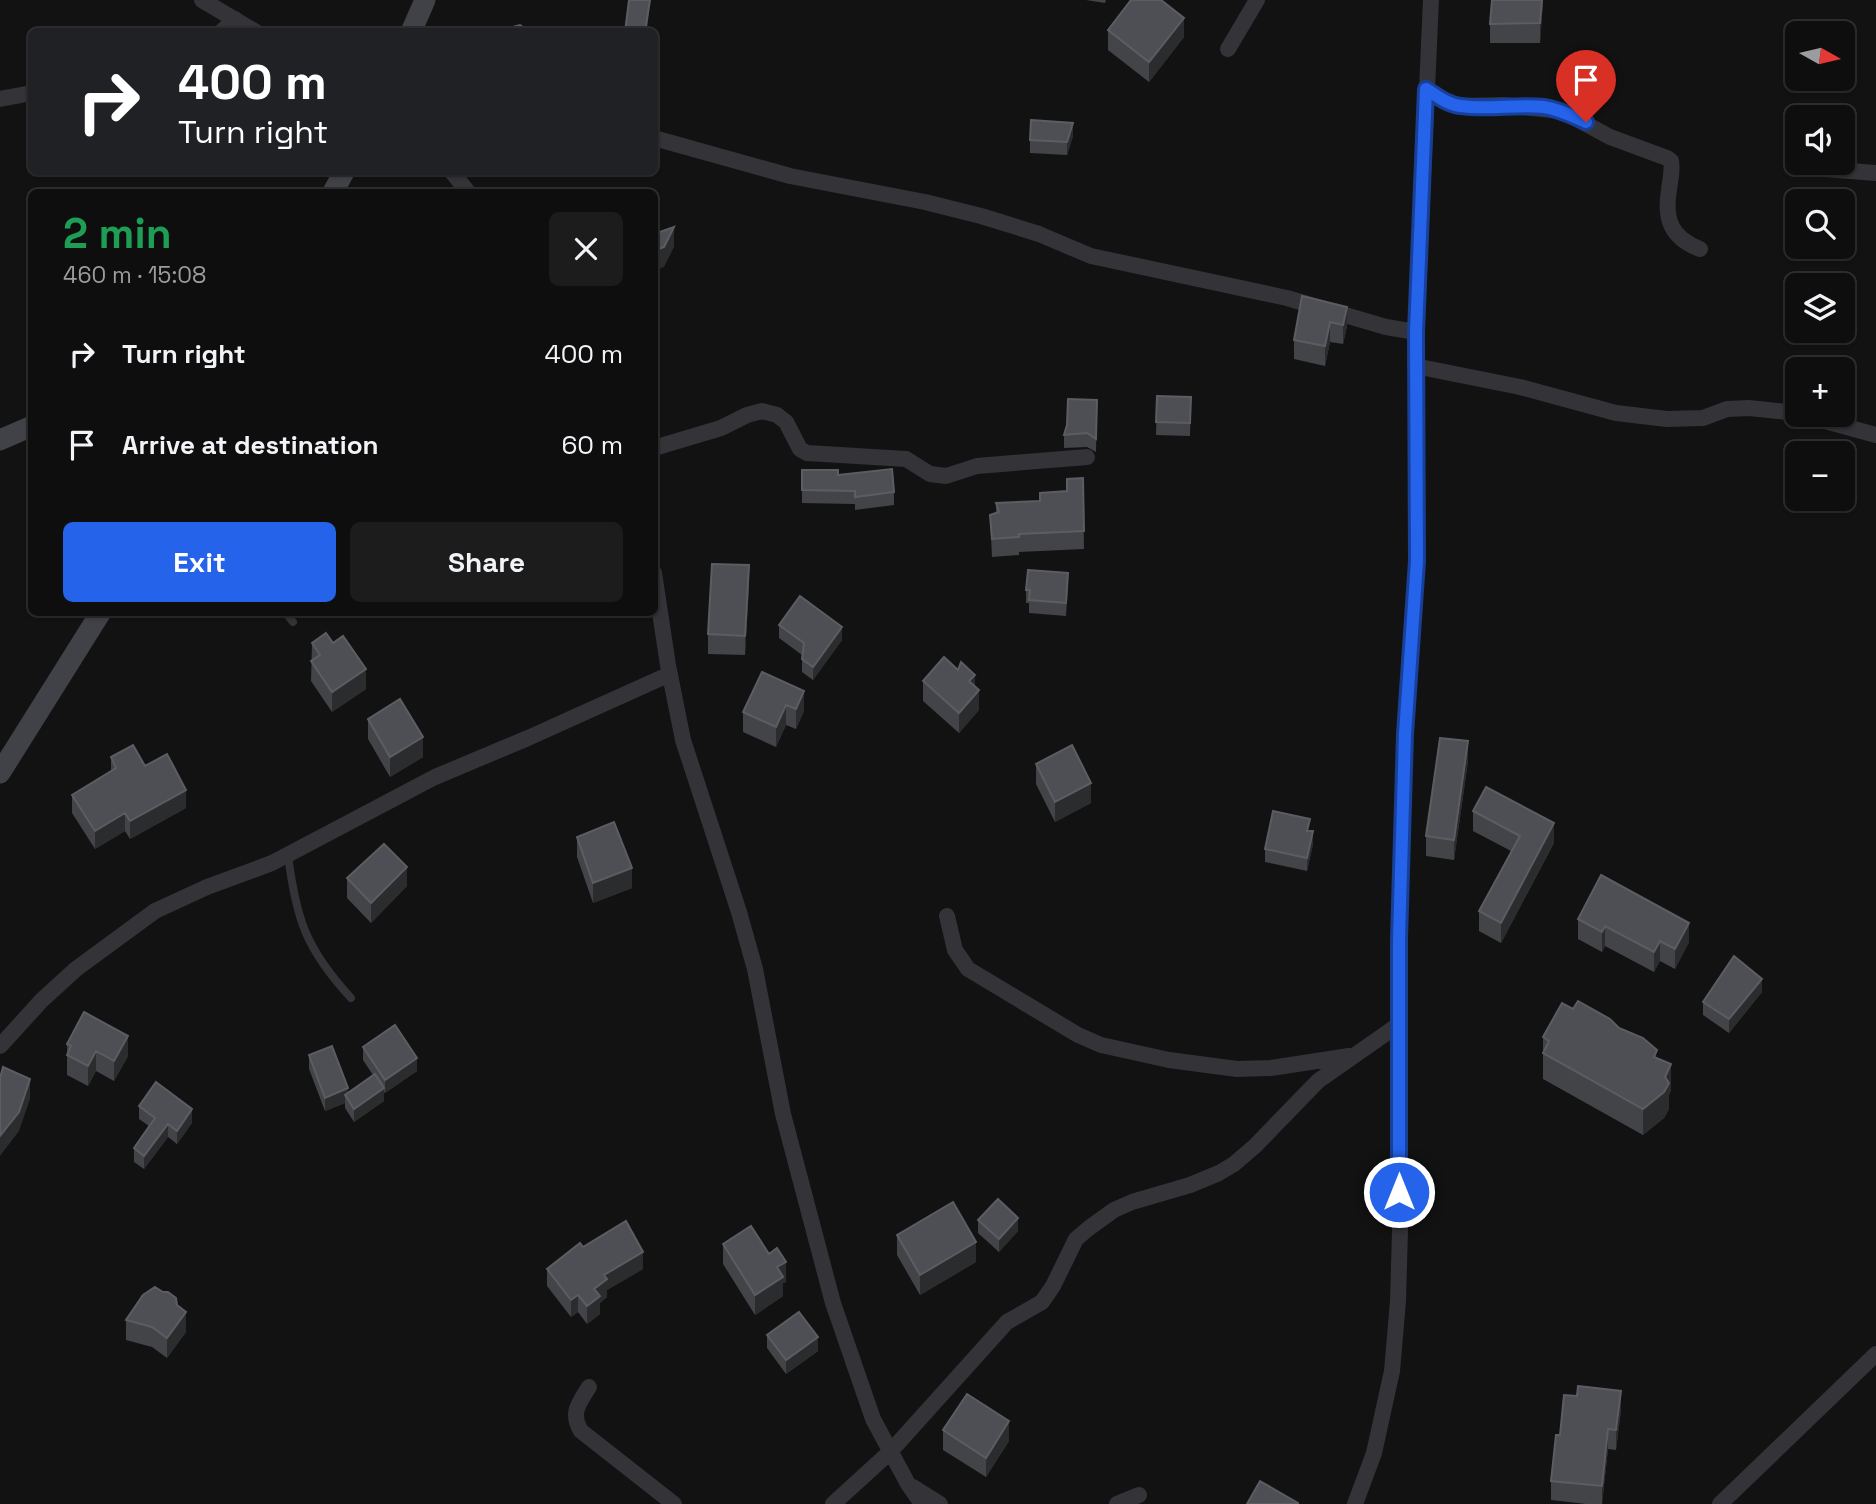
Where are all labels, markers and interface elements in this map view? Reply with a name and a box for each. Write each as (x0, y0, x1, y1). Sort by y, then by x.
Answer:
north arrow (1785, 21, 1855, 91)
map controls (1785, 21, 1855, 511)
pin (1556, 50, 1616, 122)
text: 400 m (178, 51, 327, 113)
icon: right (63, 56, 154, 147)
icon: arrive (1567, 61, 1605, 99)
button: sound (1785, 105, 1855, 175)
text: Turn right (178, 112, 328, 152)
button: search (1785, 189, 1855, 259)
text: 2 min (63, 207, 172, 260)
button: close (549, 212, 623, 286)
text: 460 m · 15:08 (63, 260, 206, 290)
button: layers (1785, 273, 1855, 343)
icon: right (63, 335, 101, 373)
text: Turn right (122, 337, 246, 371)
text: 400 m (544, 337, 623, 371)
button: + (1785, 357, 1855, 427)
icon: arrive (63, 426, 101, 464)
text: Arrive at destination (122, 428, 379, 462)
text: 60 m (561, 428, 623, 462)
button: − (1785, 441, 1855, 511)
button: Exit (63, 522, 336, 602)
button: Share (350, 522, 623, 602)
position arrow (1362, 1155, 1436, 1229)

